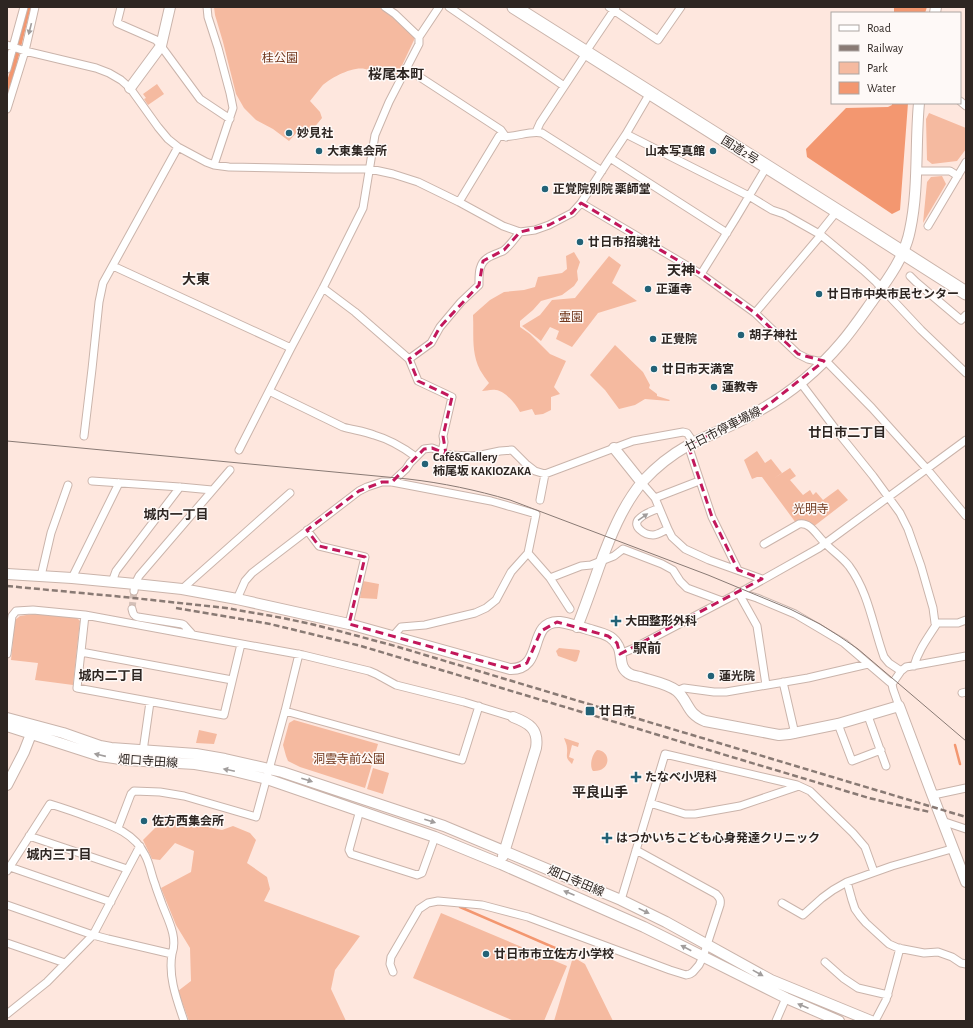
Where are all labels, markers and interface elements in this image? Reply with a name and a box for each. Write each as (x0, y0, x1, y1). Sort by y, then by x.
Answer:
legend (831, 12, 961, 104)
text: Road (867, 22, 891, 34)
one-way arrow (27, 23, 33, 35)
text: Railway (867, 42, 903, 55)
park label: 桂公園 (262, 52, 298, 64)
text: Park (867, 62, 888, 74)
district label: 桜尾本町 (368, 67, 424, 82)
text: Water (867, 82, 896, 94)
place label: 妙見社 (297, 126, 333, 139)
marker: 妙見社 (284, 128, 294, 138)
street label: 国道2号 (719, 133, 761, 166)
place label: 大東集会所 (327, 144, 387, 157)
place label: 山本写真館 (645, 145, 705, 157)
marker: 大東集会所 (314, 146, 324, 156)
marker: 山本写真館 (708, 146, 718, 156)
place label: 正覚院別院 薬師堂 (553, 182, 651, 195)
marker: 正覚院別院 薬師堂 (540, 184, 550, 194)
place label: 廿日市招魂社 (588, 235, 660, 248)
marker: 廿日市招魂社 (575, 237, 585, 247)
district label: 天神 (667, 262, 695, 278)
district label: 大東 (182, 272, 210, 287)
place label: 正蓮寺 (656, 283, 692, 295)
marker: 正蓮寺 (643, 284, 653, 294)
place label: 廿日市中央市民センター (827, 287, 959, 300)
marker: 廿日市中央市民センター (814, 289, 824, 299)
park label: 霊園 (559, 311, 583, 323)
place label: 胡子神社 (749, 328, 797, 341)
marker: 胡子神社 (736, 330, 746, 340)
place label: 正覺院 (661, 332, 697, 345)
marker: 正覺院 (648, 334, 658, 344)
place label: 廿日市天満宮 (662, 363, 734, 375)
marker: 廿日市天満宮 (649, 364, 659, 374)
place label: 蓮教寺 (722, 380, 758, 393)
marker: 蓮教寺 (709, 382, 719, 392)
street label: 廿日市停車場線 (682, 404, 763, 453)
district label: 廿日市二丁目 (808, 426, 886, 440)
place label: Café&Gallery 柿尾坂 KAKIOZAKA (433, 451, 532, 477)
marker: Café&Gallery 柿尾坂 KAKIOZAKA (420, 459, 430, 469)
park label: 光明寺 (793, 503, 829, 515)
district label: 城内一丁目 (143, 507, 209, 522)
one-way arrow (637, 513, 648, 521)
place label: 大田整形外科 (625, 614, 697, 627)
marker: 大田整形外科 (610, 615, 622, 627)
district label: 駅前 (633, 640, 661, 656)
district label: 城内二丁目 (78, 668, 144, 683)
place label: 蓮光院 (719, 669, 755, 682)
marker: 蓮光院 (706, 671, 716, 681)
marker: 廿日市 (584, 705, 596, 717)
place label: 廿日市 (599, 705, 635, 717)
one-way arrow (94, 752, 106, 758)
street label: 畑口寺田線 (118, 752, 178, 769)
park label: 洞雲寺前公園 (313, 752, 385, 765)
one-way arrow (223, 767, 235, 773)
place label: たなべ小児科 (645, 770, 717, 783)
marker: たなべ小児科 (630, 771, 642, 783)
one-way arrow (301, 777, 313, 783)
district label: 平良山手 (572, 785, 628, 800)
place label: 佐方西集会所 (152, 814, 224, 827)
marker: 佐方西集会所 (139, 816, 149, 826)
one-way arrow (425, 818, 437, 824)
place label: はつかいちこども心身発達クリニック (616, 831, 820, 844)
marker: はつかいちこども心身発達クリニック (601, 832, 613, 844)
district label: 城内三丁目 (26, 847, 92, 862)
street label: 畑口寺田線 (546, 863, 606, 898)
one-way arrow (563, 890, 574, 896)
one-way arrow (638, 908, 649, 914)
one-way arrow (681, 945, 692, 951)
place label: 廿日市市立佐方小学校 (494, 947, 614, 960)
marker: 廿日市市立佐方小学校 (481, 949, 491, 959)
one-way arrow (752, 969, 764, 976)
one-way arrow (797, 1003, 808, 1009)

